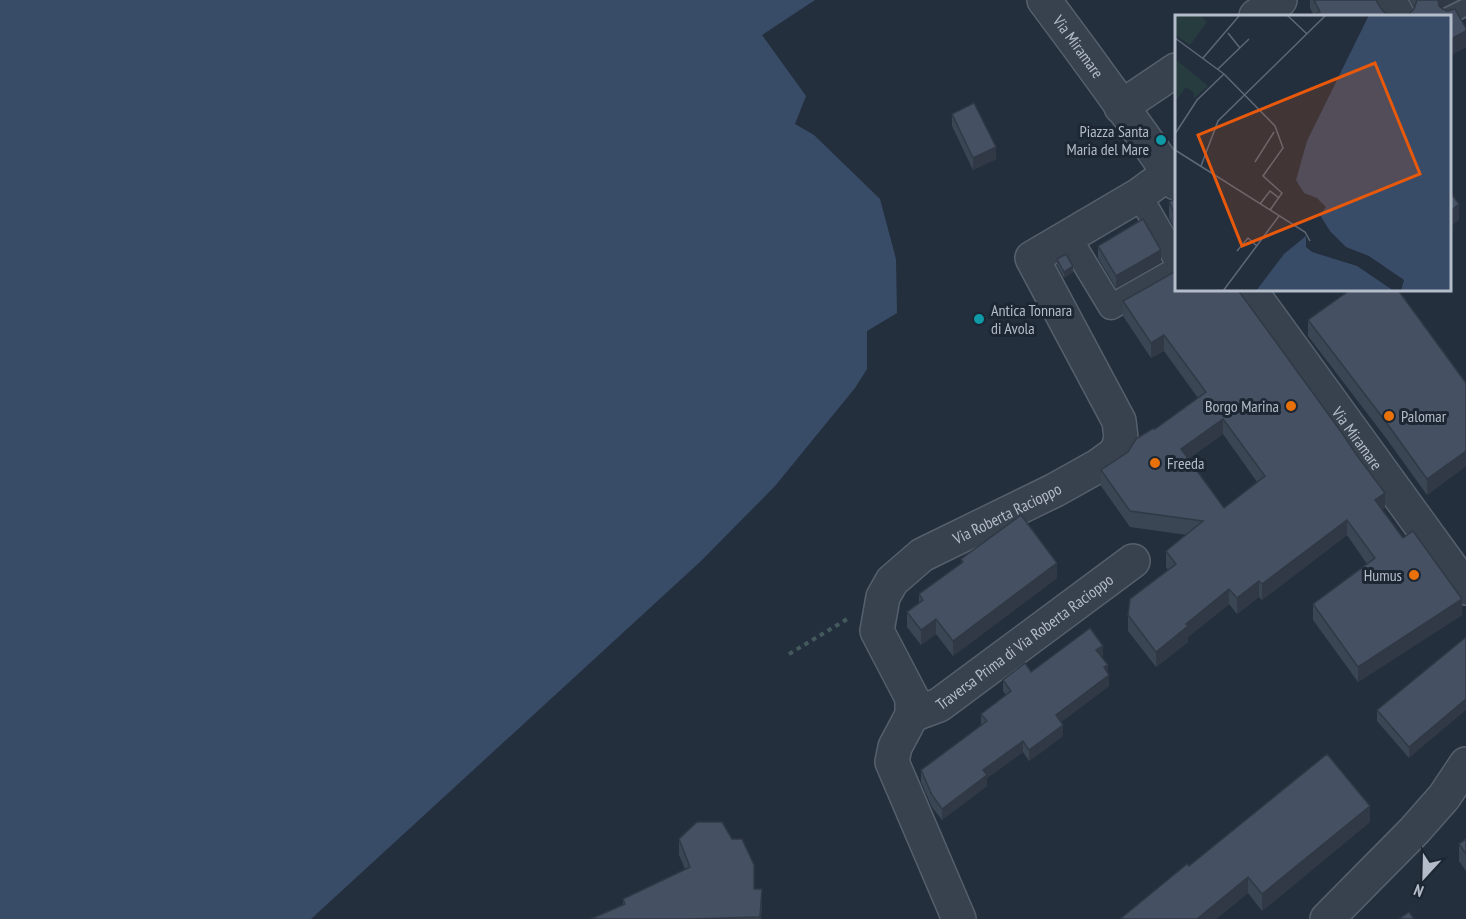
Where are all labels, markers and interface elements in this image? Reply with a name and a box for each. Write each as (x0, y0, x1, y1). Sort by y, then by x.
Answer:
street label: Via Miramare (1048, 10, 1108, 82)
inset map (1175, 15, 1451, 291)
place label: Piazza Santa Maria del Mare (1067, 121, 1149, 159)
marker: Piazza Santa Maria del Mare (1154, 133, 1168, 147)
place label: Antica Tonnara di Avola (991, 300, 1072, 338)
marker: Antica Tonnara di Avola (972, 312, 986, 326)
place label: Borgo Marina (1205, 396, 1279, 416)
marker: Borgo Marina (1284, 399, 1298, 413)
street label: Via Miramare (1327, 402, 1387, 474)
place label: Palomar (1401, 406, 1447, 426)
marker: Palomar (1382, 409, 1396, 423)
place label: Freeda (1167, 453, 1204, 473)
marker: Freeda (1148, 456, 1162, 470)
street label: Via Roberta Racioppo (949, 478, 1065, 549)
place label: Humus (1364, 565, 1402, 585)
marker: Humus (1407, 568, 1421, 582)
street label: Traversa Prima di Via Roberta Racioppo (932, 569, 1117, 714)
north arrow (1394, 847, 1454, 907)
text: N (1411, 880, 1426, 902)

